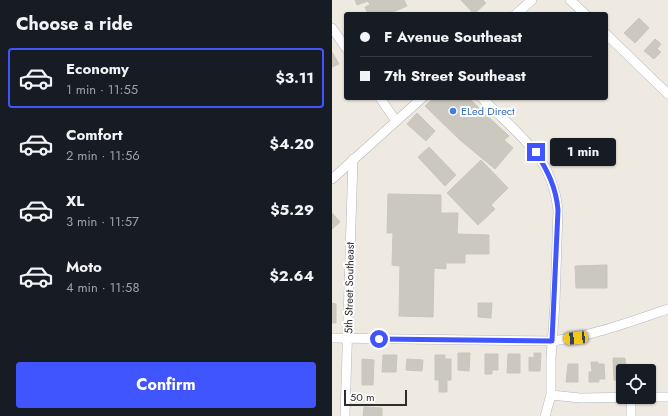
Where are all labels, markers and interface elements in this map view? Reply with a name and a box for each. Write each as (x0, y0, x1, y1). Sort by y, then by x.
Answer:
text: Choose a ride (16, 11, 133, 37)
text: F Avenue Southeast (384, 26, 522, 48)
text: Economy (66, 58, 129, 80)
icon: car (18, 60, 54, 96)
text: 7th Street Southeast (384, 65, 526, 87)
text: $3.11 (275, 67, 314, 89)
text: 1 min · 11:55 (66, 80, 138, 99)
place label: ELed Direct (461, 103, 515, 119)
marker: ELed Direct (448, 106, 458, 116)
text: Comfort (66, 124, 123, 146)
icon: car (18, 126, 54, 162)
text: $4.20 (270, 133, 314, 155)
callout: 1 min (550, 138, 616, 166)
text: 1 min (567, 142, 599, 161)
route end (527, 143, 545, 161)
text: 2 min · 11:56 (66, 146, 140, 165)
text: XL (66, 190, 84, 212)
icon: car (18, 192, 54, 228)
text: $5.29 (270, 199, 314, 221)
text: 3 min · 11:57 (66, 212, 139, 231)
street label: 5th Street Southeast (340, 242, 358, 334)
text: Moto (66, 256, 102, 278)
icon: car (18, 258, 54, 294)
text: $2.64 (269, 265, 314, 287)
text: 4 min · 11:58 (66, 278, 140, 297)
route start (370, 330, 388, 348)
car (563, 331, 589, 345)
button: Confirm (16, 362, 316, 408)
map controls (616, 364, 656, 404)
button: locate (616, 364, 656, 404)
scale bar (344, 388, 407, 407)
text: 50 m (350, 389, 375, 405)

